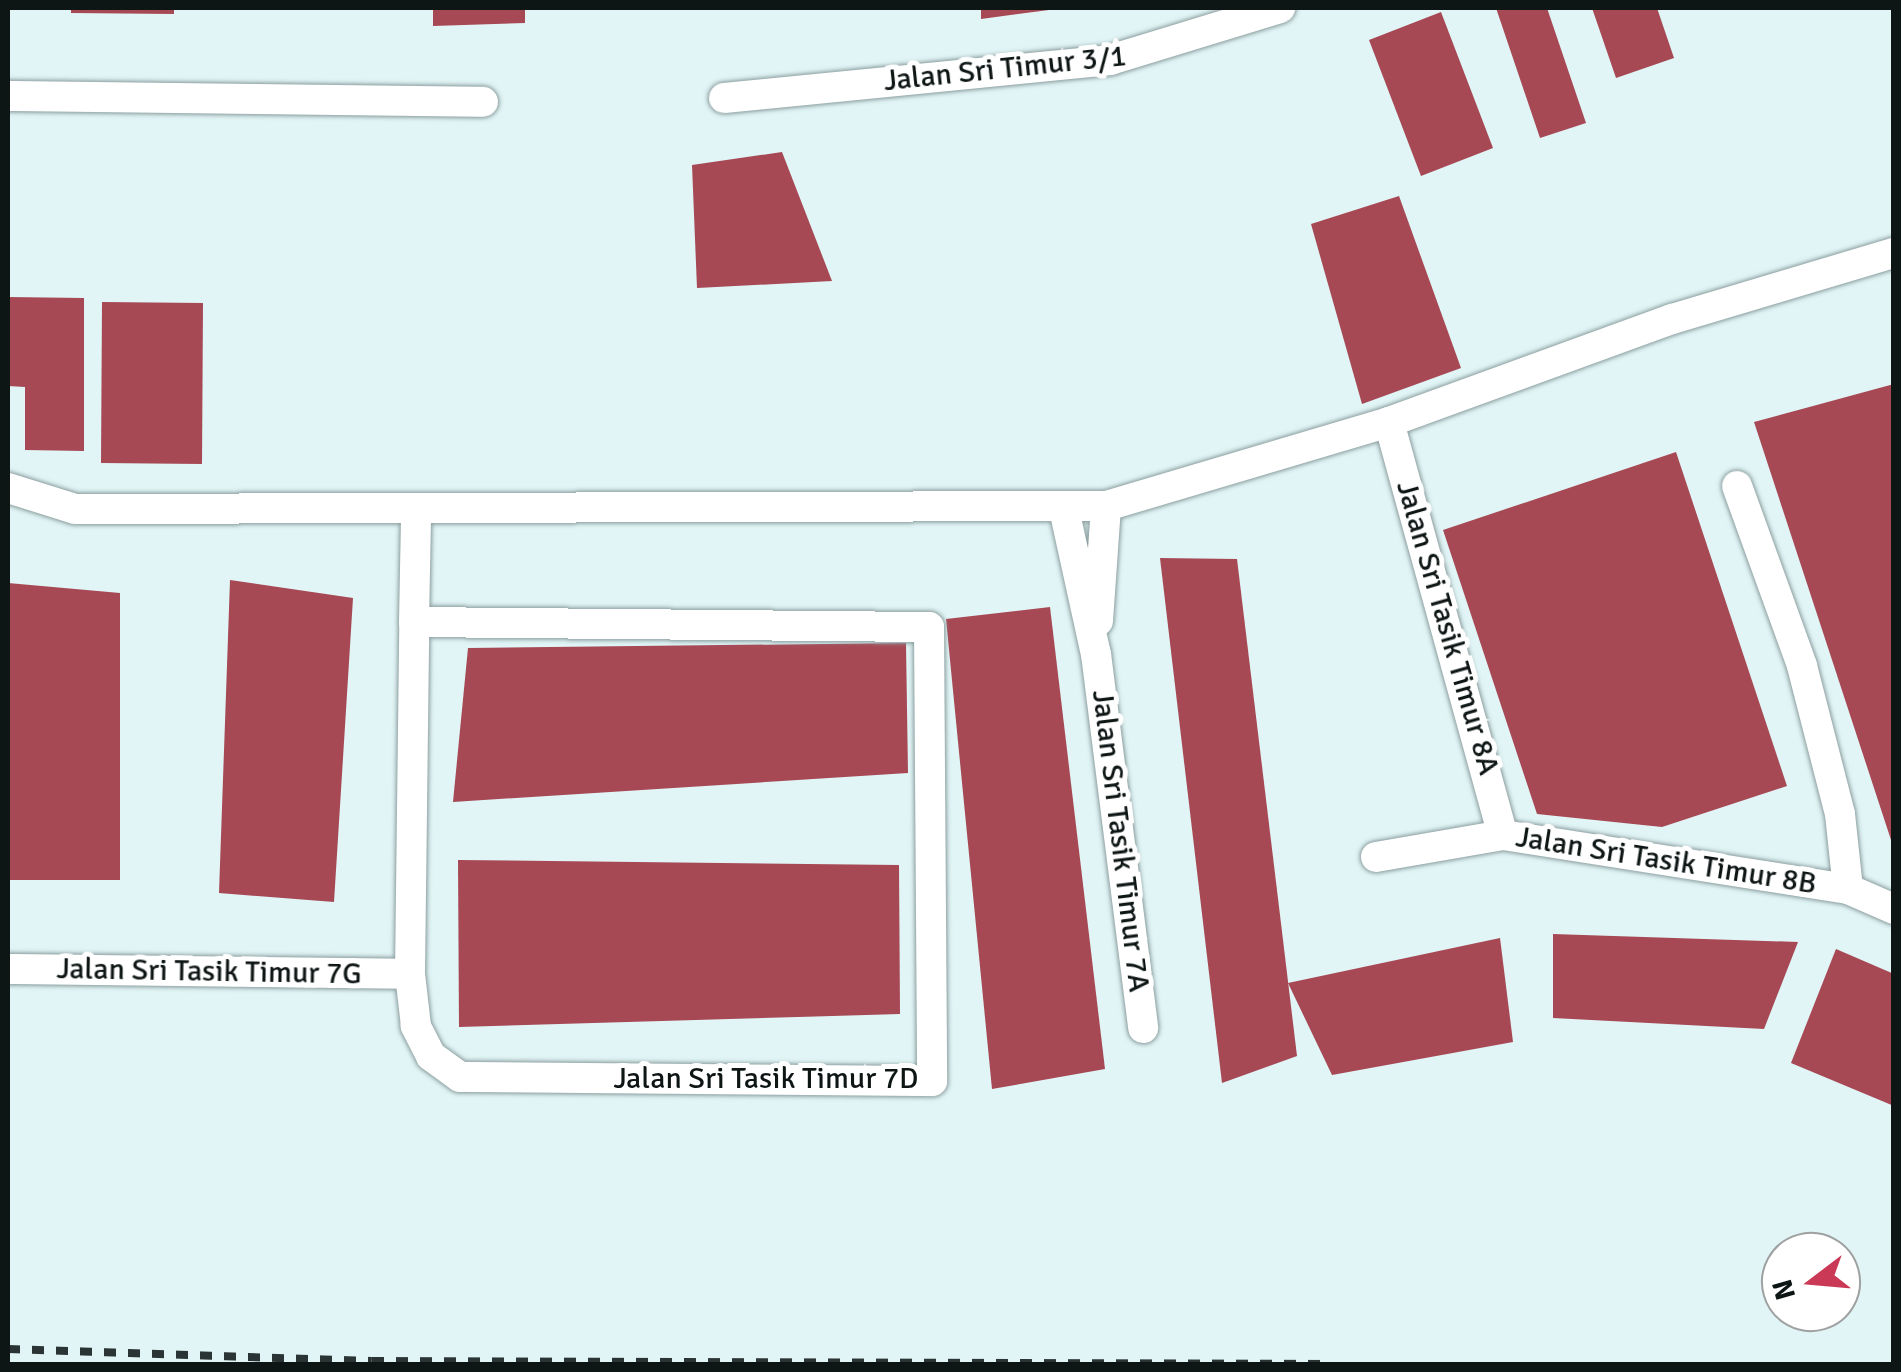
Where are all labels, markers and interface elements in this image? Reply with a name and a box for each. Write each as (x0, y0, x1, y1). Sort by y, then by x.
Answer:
street label: Jalan Sri Timur 3/1 (882, 38, 1128, 100)
street label: Jalan Sri Tasik Timur 8A (1388, 477, 1506, 779)
street label: Jalan Sri Tasik Timur 7A (1084, 688, 1156, 994)
street label: Jalan Sri Tasik Timur 8B (1513, 819, 1819, 903)
street label: Jalan Sri Tasik Timur 7G (56, 951, 362, 993)
street label: Jalan Sri Tasik Timur 7D (613, 1061, 919, 1097)
north arrow (1761, 1232, 1861, 1332)
text: N (1765, 1276, 1803, 1304)

